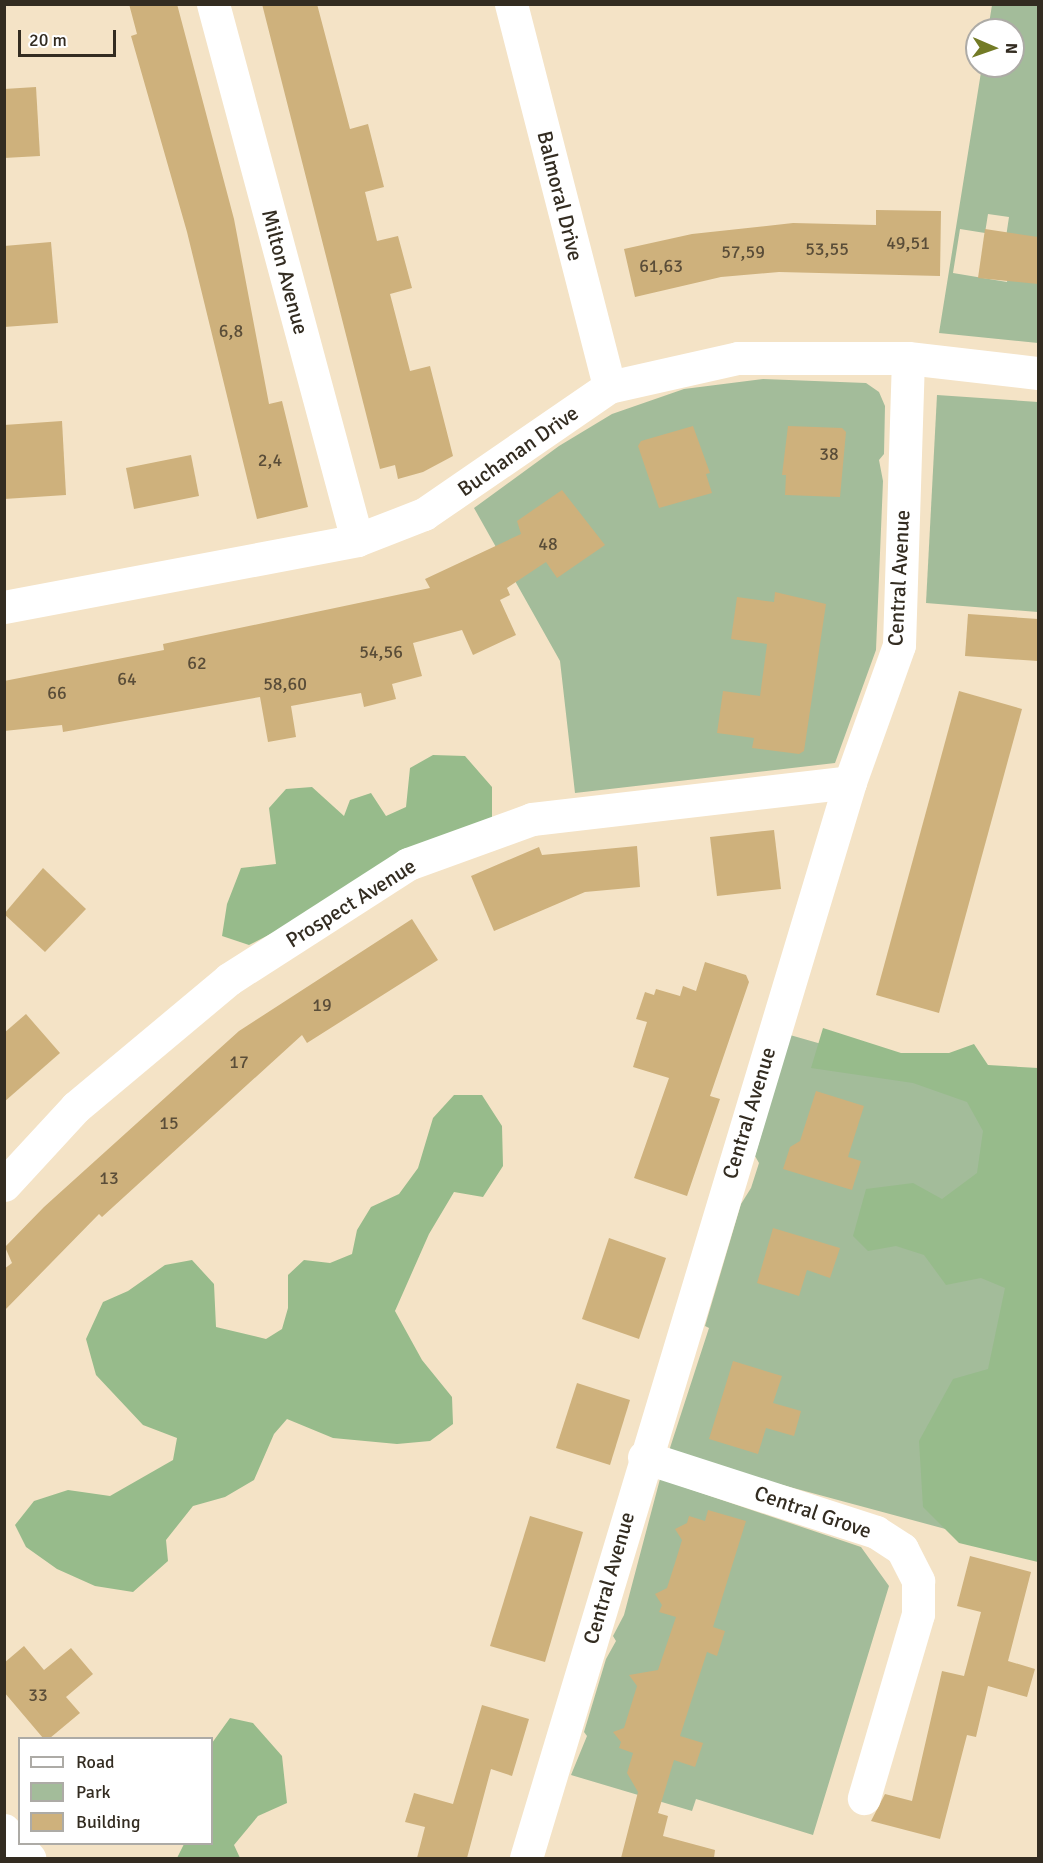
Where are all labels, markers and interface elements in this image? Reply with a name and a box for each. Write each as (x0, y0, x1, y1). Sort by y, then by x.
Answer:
scale bar (21, 18, 118, 56)
north arrow (965, 18, 1025, 78)
text: 20 m (29, 29, 67, 51)
text: N (1001, 43, 1021, 54)
street label: Balmoral Drive (532, 128, 588, 264)
street label: Milton Avenue (256, 207, 314, 337)
house number: 49,51 (886, 232, 930, 254)
house number: 53,55 (805, 238, 849, 260)
house number: 57,59 (721, 241, 765, 263)
house number: 61,63 (639, 255, 683, 277)
house number: 6,8 (219, 320, 243, 342)
street label: Buchanan Drive (453, 400, 583, 502)
house number: 38 (819, 443, 839, 465)
house number: 2,4 (258, 449, 282, 471)
street label: Central Avenue (883, 509, 915, 647)
house number: 48 (538, 533, 558, 555)
house number: 54,56 (359, 641, 403, 663)
house number: 62 (187, 652, 207, 674)
house number: 64 (117, 668, 137, 690)
house number: 58,60 (263, 673, 307, 695)
house number: 66 (47, 682, 67, 704)
street label: Prospect Avenue (281, 853, 421, 953)
house number: 19 (312, 994, 332, 1016)
street label: Central Avenue (717, 1044, 781, 1182)
house number: 17 (229, 1051, 249, 1073)
house number: 15 (159, 1112, 179, 1134)
house number: 13 (99, 1167, 119, 1189)
street label: Central Grove (751, 1480, 875, 1544)
street label: Central Avenue (578, 1509, 640, 1647)
house number: 33 (28, 1684, 48, 1706)
legend (18, 1737, 213, 1845)
text: Road (76, 1751, 115, 1773)
text: Park (76, 1781, 111, 1803)
text: Building (76, 1811, 140, 1833)

